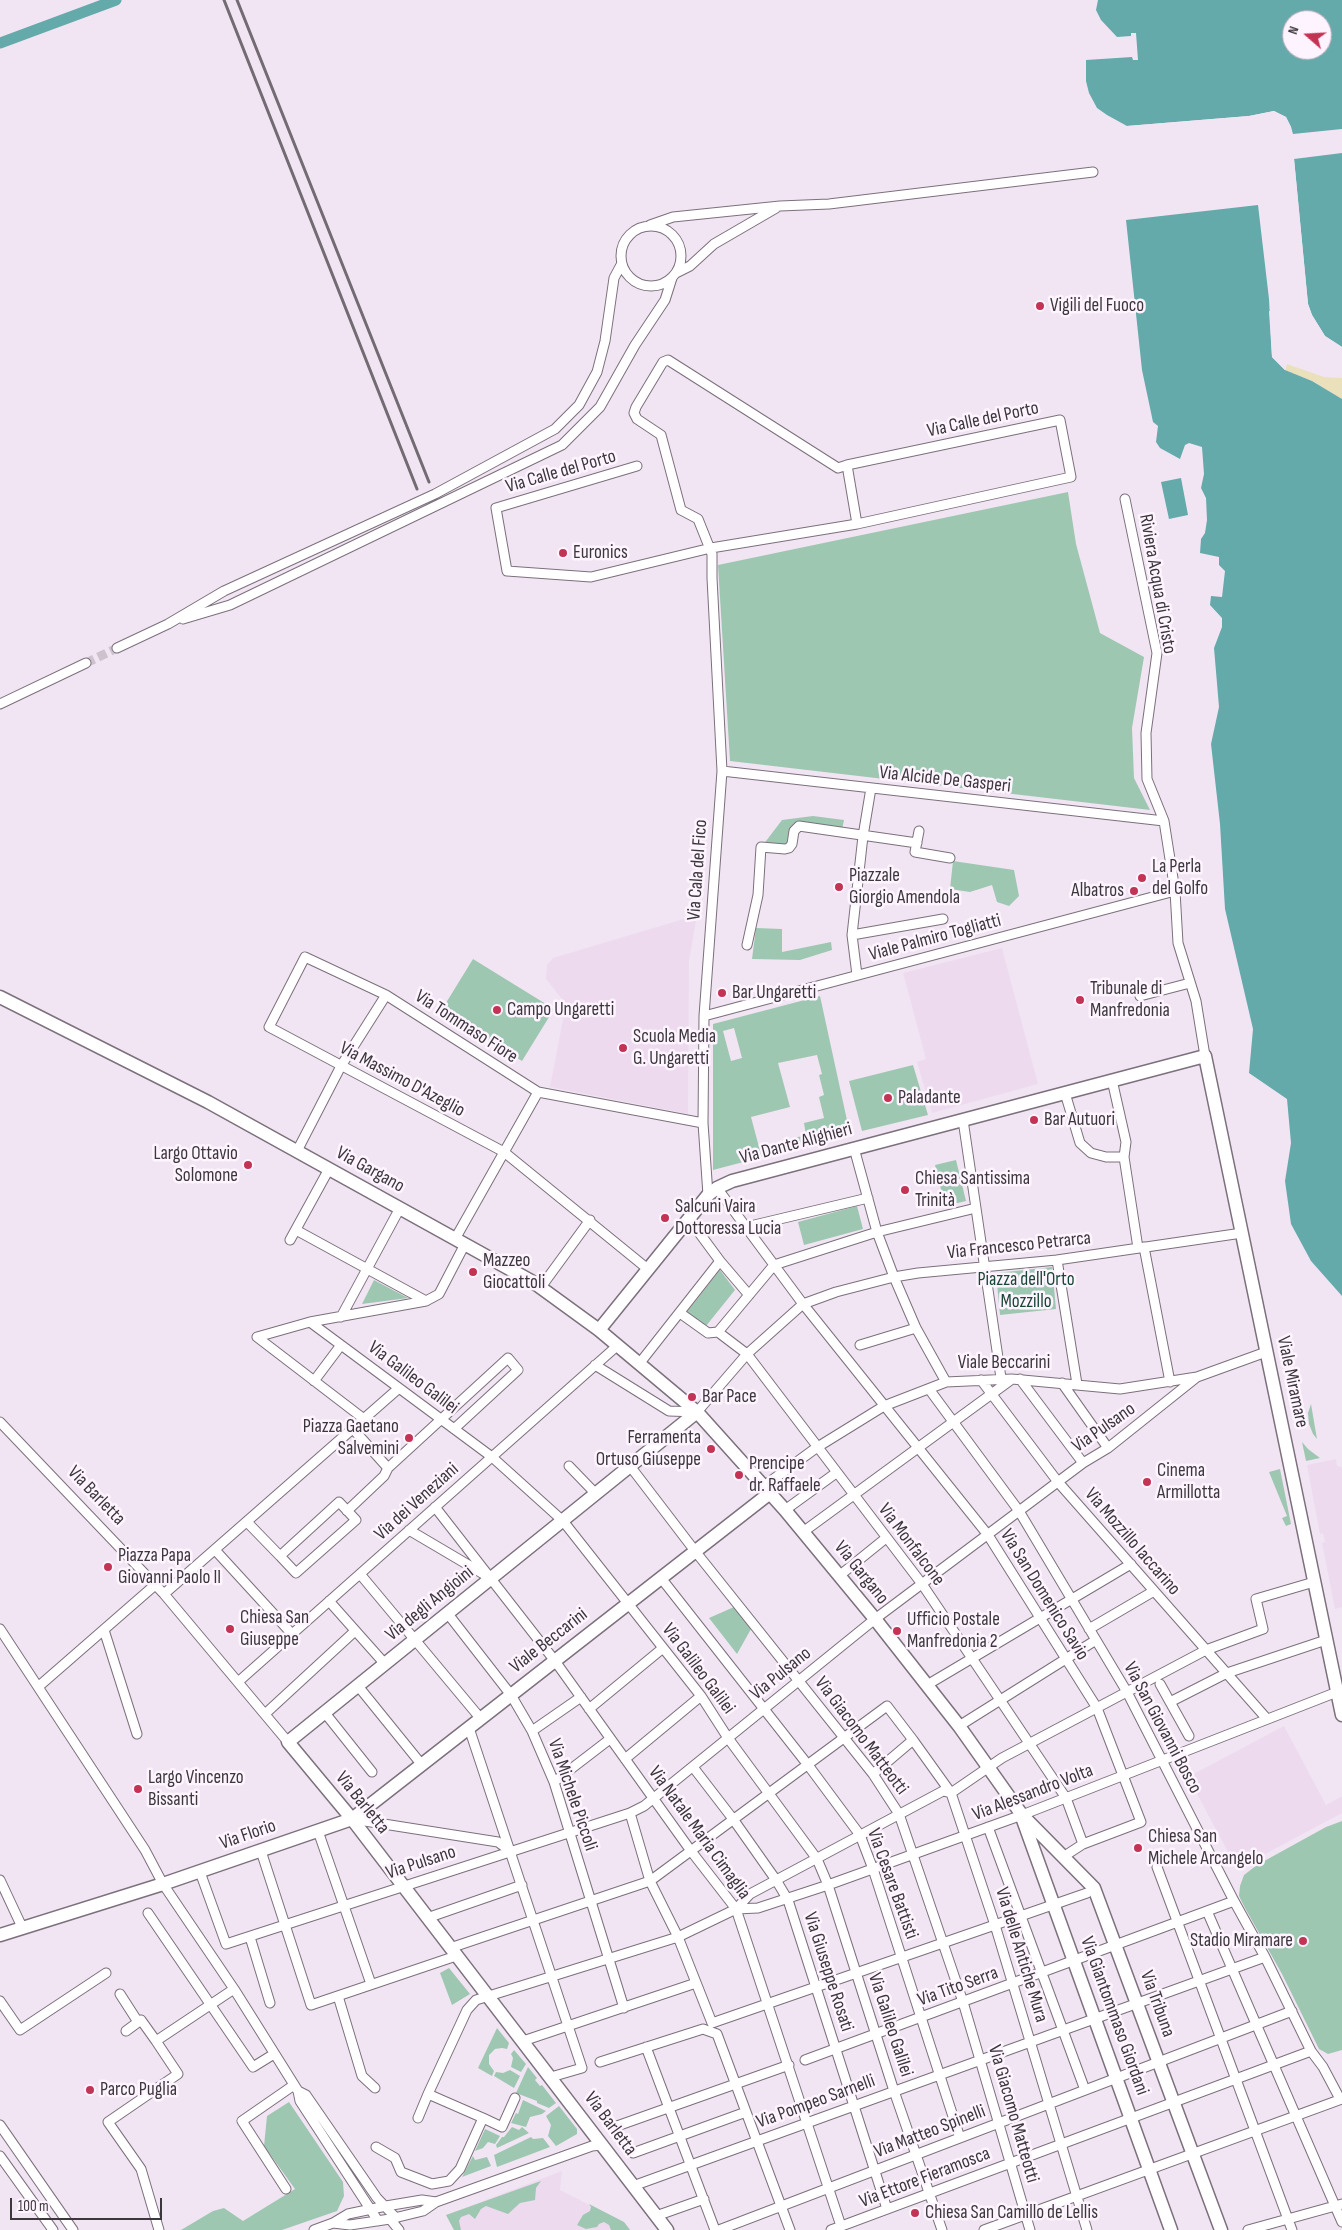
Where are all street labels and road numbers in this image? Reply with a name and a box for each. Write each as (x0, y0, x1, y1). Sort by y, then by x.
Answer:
street label: Via Calle del Porto (925, 397, 1041, 443)
street label: Via Calle del Porto (503, 445, 619, 499)
street label: Riviera Acqua di Cristo (1133, 512, 1181, 656)
street label: Via Alcide De Gasperi (878, 762, 1012, 798)
street label: Via Cala del Fico (683, 819, 713, 921)
street label: Viale Palmiro Togliatti (866, 909, 1004, 967)
street label: Via Tommaso Fiore (410, 985, 522, 1069)
street label: Via Massimo D'Azeglio (335, 1037, 469, 1123)
street label: Via Dante Alighieri (737, 1118, 855, 1170)
street label: Via Gargano (332, 1142, 408, 1198)
street label: Via Francesco Petrarca (946, 1227, 1092, 1265)
street label: Viale Miramare (1271, 1334, 1313, 1430)
street label: Via Galileo Galilei (363, 1337, 463, 1419)
street label: Viale Beccarini (958, 1352, 1050, 1374)
street label: Via Pulsano (1068, 1398, 1140, 1458)
street label: Via dei Veneziani (370, 1458, 464, 1546)
street label: Via Barletta (62, 1462, 130, 1530)
street label: Via Mozzillo Iaccarino (1079, 1484, 1185, 1600)
street label: Via Monfalcone (873, 1499, 949, 1591)
street label: Via San Domenico Savio (995, 1525, 1093, 1665)
street label: Via Gargano (829, 1537, 893, 1609)
street label: Via degli Angioini (381, 1562, 479, 1646)
street label: Viale Beccarini (506, 1604, 592, 1678)
street label: Via Galileo Galilei (657, 1619, 739, 1719)
street label: Via Pulsano (746, 1642, 816, 1706)
street label: Via San Giovanni Bosco (1118, 1658, 1206, 1798)
street label: Via Giacomo Matteotti (809, 1672, 913, 1800)
street label: Via Michele Piccoli (542, 1736, 602, 1854)
street label: Via Alessandro Volta (970, 1760, 1096, 1826)
street label: Via Natale Maria Cimaglia (643, 1762, 755, 1904)
street label: Via Barletta (330, 1767, 394, 1839)
street label: Via Florio (217, 1815, 279, 1855)
street label: Via Cesare Battisti (861, 1826, 923, 1942)
street label: Via Pulsano (383, 1841, 459, 1885)
street label: Via delle Antiche Mura (990, 1885, 1052, 2025)
street label: Via Giuseppe Rosati (798, 1909, 858, 2035)
street label: Via Giantommaso Giordani (1075, 1934, 1153, 2098)
street label: Via Tito Serra (915, 1962, 1001, 2012)
street label: Via Tribuna (1134, 1968, 1180, 2040)
street label: Via Galileo Galilei (863, 1970, 917, 2080)
street label: Via Giacomo Matteotti (982, 2043, 1044, 2185)
street label: Via Pompeo Sarnelli (754, 2070, 878, 2134)
street label: Via Barletta (579, 2088, 641, 2160)
street label: Via Matteo Spinelli (871, 2100, 989, 2164)
street label: Via Ettore Fieramosca (856, 2143, 994, 2213)

